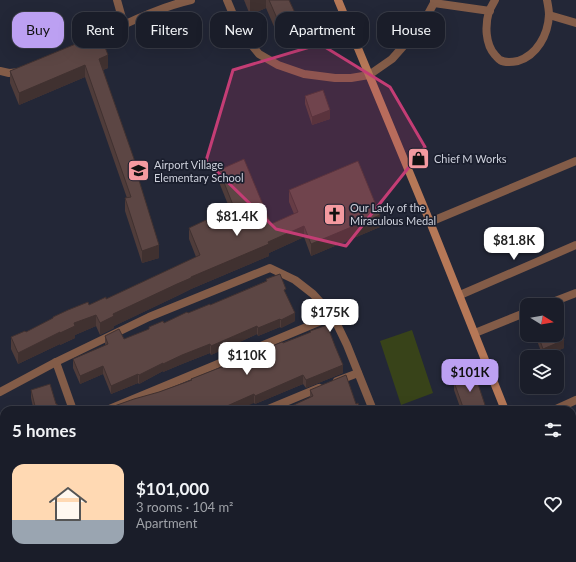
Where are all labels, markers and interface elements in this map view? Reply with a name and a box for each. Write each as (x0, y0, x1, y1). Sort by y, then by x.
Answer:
chip: Buy (12, 12, 64, 48)
chip: Rent (72, 12, 128, 48)
chip: Filters (136, 12, 202, 48)
chip: New (210, 12, 267, 48)
chip: Apartment (275, 12, 369, 48)
chip: House (377, 12, 445, 48)
shop icon: Chief M Works (406, 146, 432, 172)
place label: Chief M Works (434, 152, 507, 165)
school or university icon: Airport Village Elementary School (125, 158, 151, 184)
place label: Airport Village Elementary School (154, 158, 244, 184)
church icon: Our Lady of the Miraculous Medal (322, 201, 348, 227)
place label: Our Lady of the Miraculous Medal (350, 201, 436, 227)
pin: $81.4K (204, 203, 270, 237)
text: $81.4K (216, 208, 258, 224)
pin: $81.8K (481, 227, 547, 261)
text: $81.8K (493, 232, 535, 248)
north arrow (520, 298, 564, 342)
map controls (520, 298, 564, 394)
pin: $175K (302, 299, 358, 333)
text: $175K (310, 304, 350, 320)
pin: $110K (219, 342, 275, 376)
text: $110K (227, 347, 267, 363)
button: layers (520, 350, 564, 394)
pin: $101K (442, 359, 498, 393)
text: $101K (450, 364, 490, 380)
icon: filters (542, 419, 564, 441)
text: 5 homes (12, 420, 76, 441)
text: $101,000 (136, 478, 209, 499)
icon: home (44, 480, 92, 528)
icon: heart (542, 493, 564, 515)
text: 3 rooms · 104 m² (136, 499, 233, 515)
text: Apartment (136, 515, 197, 531)

